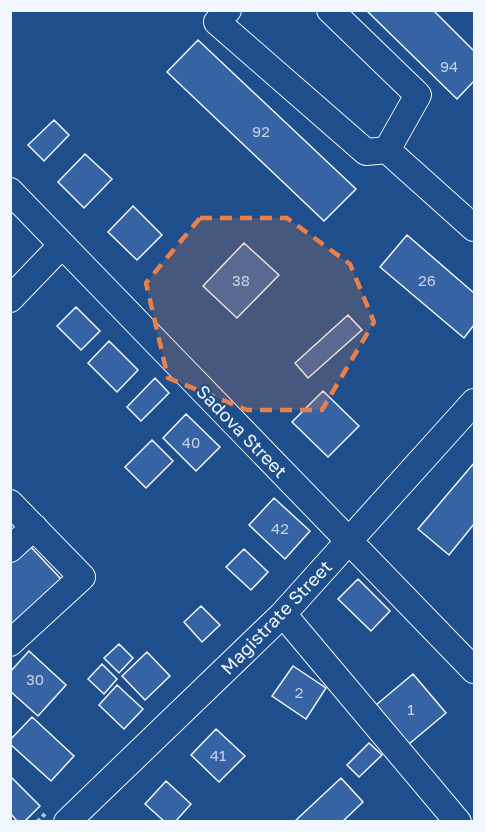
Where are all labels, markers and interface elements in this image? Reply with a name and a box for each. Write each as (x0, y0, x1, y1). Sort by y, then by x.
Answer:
house number: 94 (440, 57, 458, 75)
house number: 92 (252, 122, 270, 140)
house number: 38 (232, 271, 250, 289)
house number: 26 (418, 271, 436, 289)
street label: Sadova Street (192, 380, 292, 482)
house number: 40 (182, 433, 200, 451)
house number: 42 (271, 519, 289, 537)
street label: Magistrate Street (216, 555, 336, 679)
house number: 30 (26, 670, 44, 688)
house number: 2 (295, 683, 303, 701)
house number: 1 (407, 700, 415, 718)
house number: 41 (210, 746, 226, 764)

